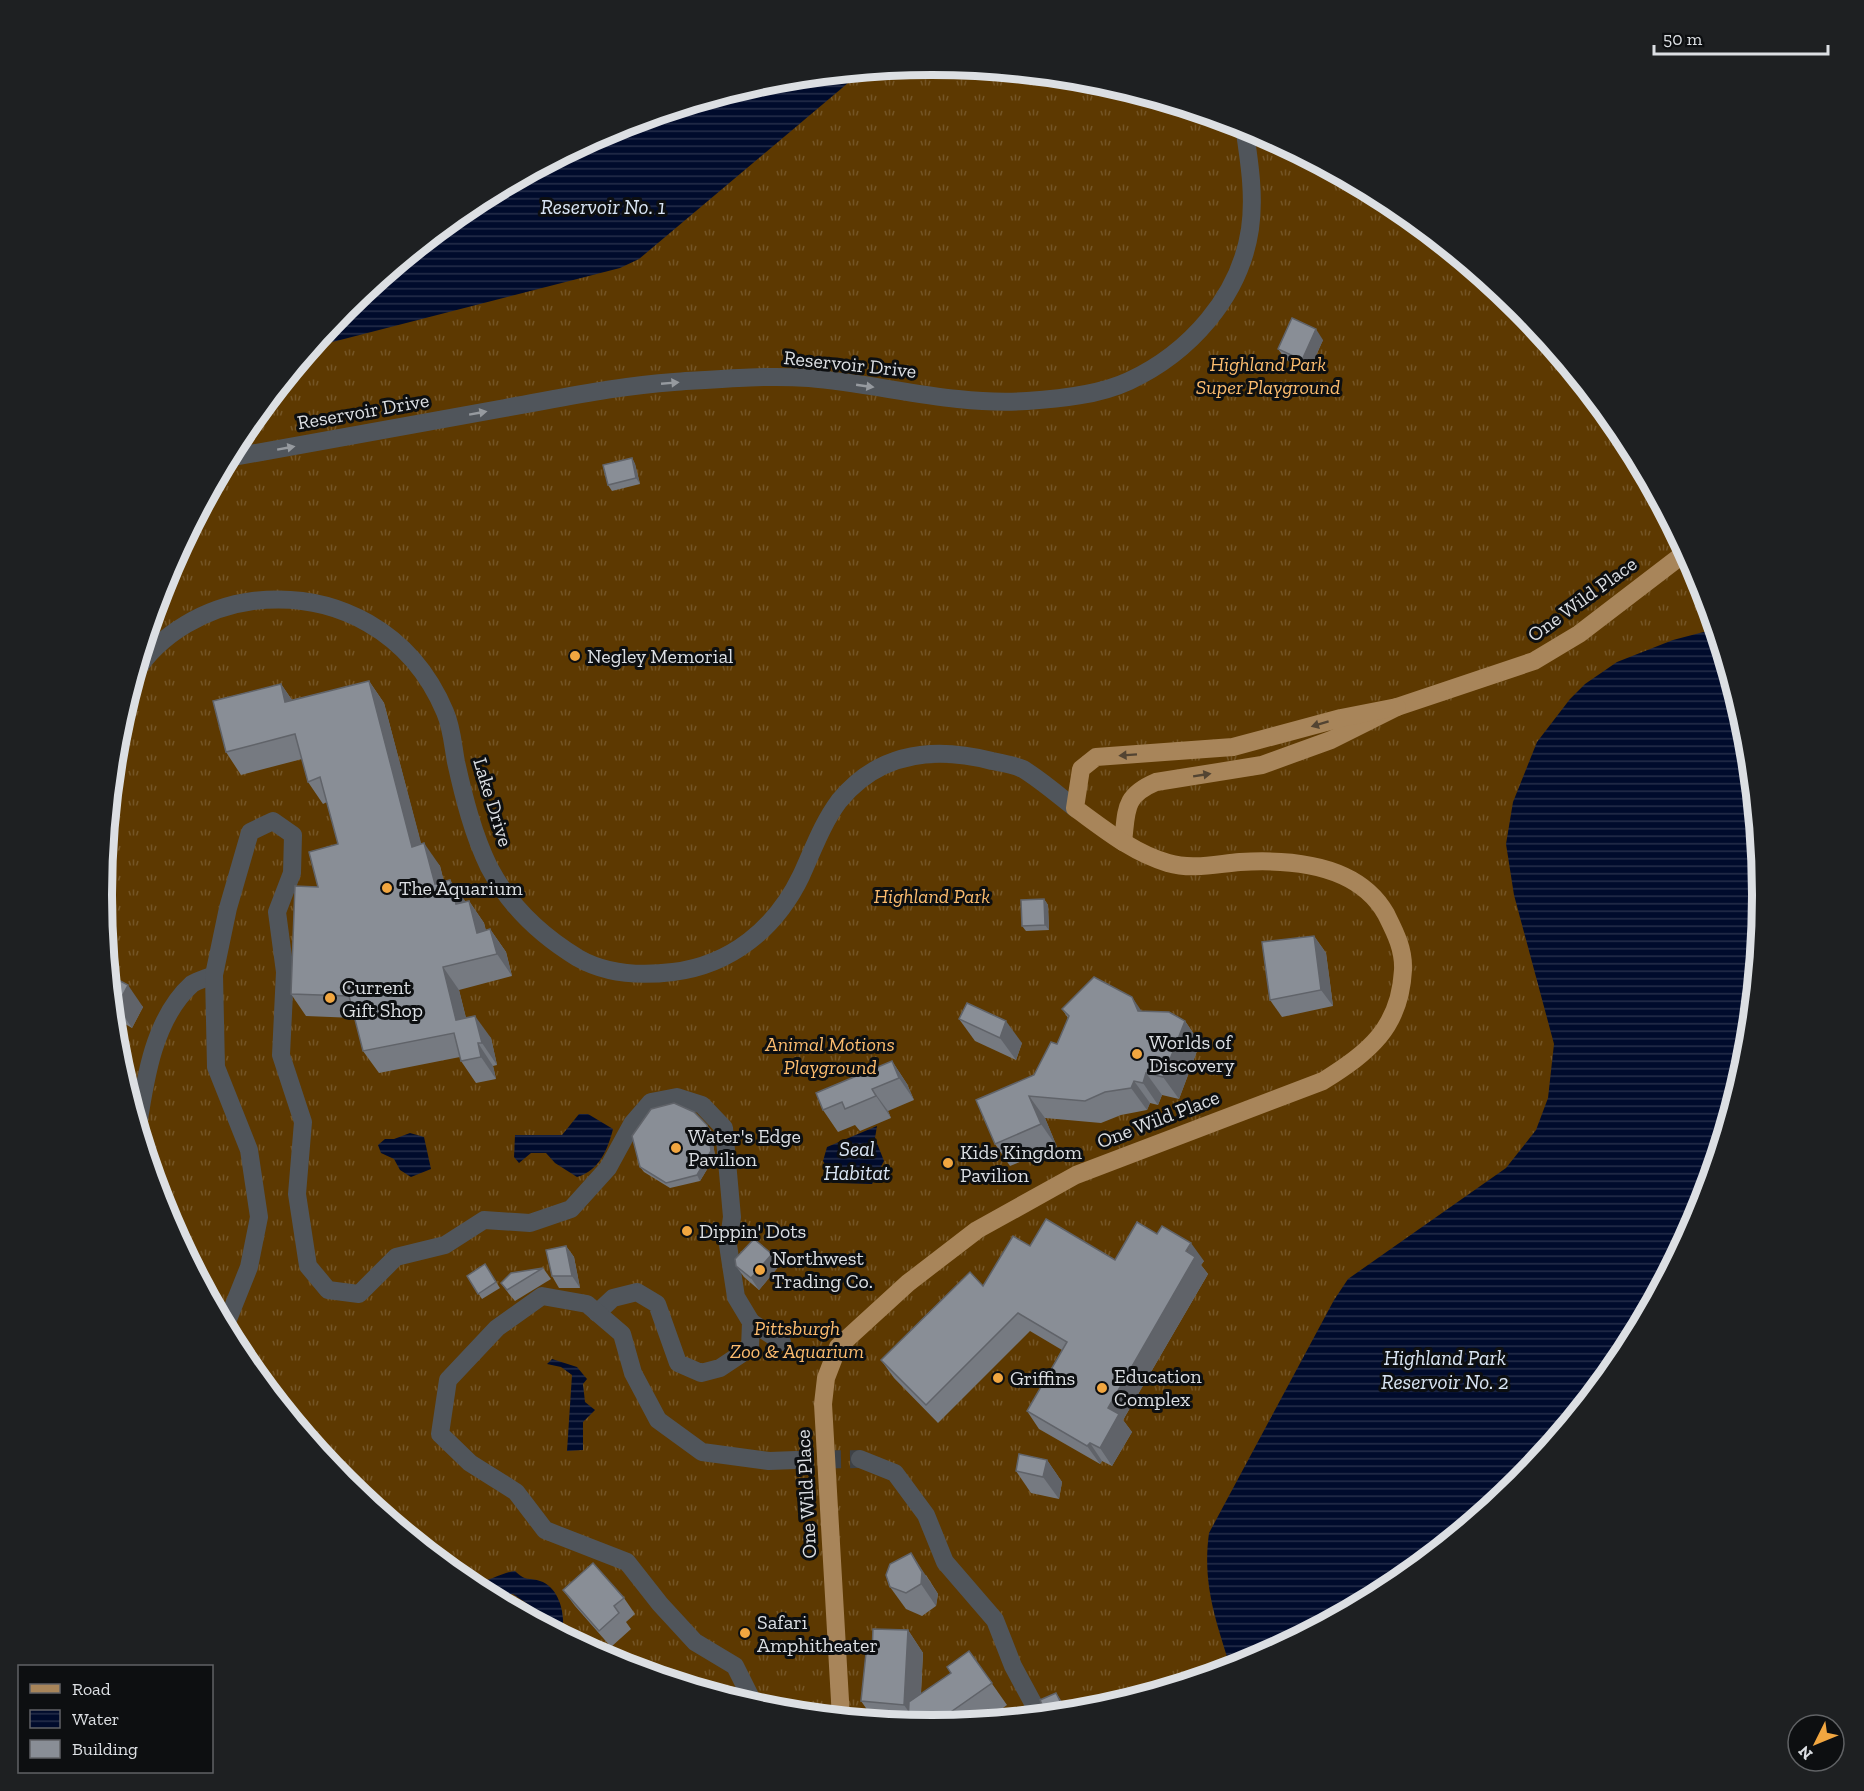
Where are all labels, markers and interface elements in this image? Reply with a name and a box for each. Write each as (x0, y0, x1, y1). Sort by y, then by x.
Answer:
scale bar (1654, 18, 1828, 56)
text: 50 m (1663, 28, 1703, 50)
water label: Reservoir No. 1 (540, 194, 666, 219)
street label: Reservoir Drive (782, 345, 918, 383)
park label: Highland Park Super Playground (1196, 352, 1340, 399)
one-way arrow (661, 378, 680, 388)
one-way arrow (855, 381, 874, 391)
street label: Reservoir Drive (295, 388, 431, 434)
one-way arrow (469, 408, 488, 417)
one-way arrow (277, 443, 296, 452)
street label: One Wild Place (1523, 551, 1641, 647)
place label: Negley Memorial (587, 644, 733, 668)
marker: Negley Memorial (568, 649, 582, 663)
one-way arrow (1311, 720, 1329, 729)
one-way arrow (1118, 750, 1137, 760)
street label: Lake Drive (468, 755, 518, 849)
one-way arrow (1192, 770, 1211, 779)
place label: The Aquarium (399, 876, 523, 900)
marker: The Aquarium (380, 881, 394, 895)
park label: Highland Park (874, 884, 990, 908)
place label: Current Gift Shop (342, 975, 423, 1022)
marker: Current Gift Shop (323, 991, 337, 1005)
place label: Worlds of Discovery (1149, 1030, 1235, 1077)
park label: Animal Motions Playground (764, 1032, 895, 1079)
marker: Worlds of Discovery (1130, 1047, 1144, 1061)
street label: One Wild Place (1093, 1085, 1223, 1153)
place label: Water's Edge Pavilion (688, 1124, 801, 1171)
water label: Seal Habitat (824, 1136, 890, 1185)
place label: Kids Kingdom Pavilion (960, 1140, 1083, 1187)
marker: Water's Edge Pavilion (669, 1141, 683, 1155)
marker: Kids Kingdom Pavilion (941, 1156, 955, 1170)
place label: Dippin' Dots (699, 1219, 806, 1243)
marker: Dippin' Dots (680, 1224, 694, 1238)
place label: Northwest Trading Co. (772, 1246, 873, 1293)
marker: Northwest Trading Co. (753, 1263, 767, 1277)
park label: Pittsburgh Zoo & Aquarium (730, 1316, 864, 1363)
water label: Highland Park Reservoir No. 2 (1381, 1345, 1509, 1394)
place label: Education Complex (1114, 1364, 1202, 1411)
place label: Griffins (1010, 1366, 1075, 1390)
marker: Griffins (991, 1371, 1005, 1385)
marker: Education Complex (1095, 1381, 1109, 1395)
street label: One Wild Place (791, 1429, 821, 1559)
place label: Safari Amphitheater (757, 1610, 878, 1657)
marker: Safari Amphitheater (738, 1626, 752, 1640)
legend (18, 1665, 213, 1773)
text: Road (72, 1678, 111, 1700)
text: Water (72, 1708, 119, 1730)
north arrow (1786, 1713, 1846, 1773)
text: Building (72, 1738, 138, 1760)
text: N (1794, 1742, 1816, 1764)

